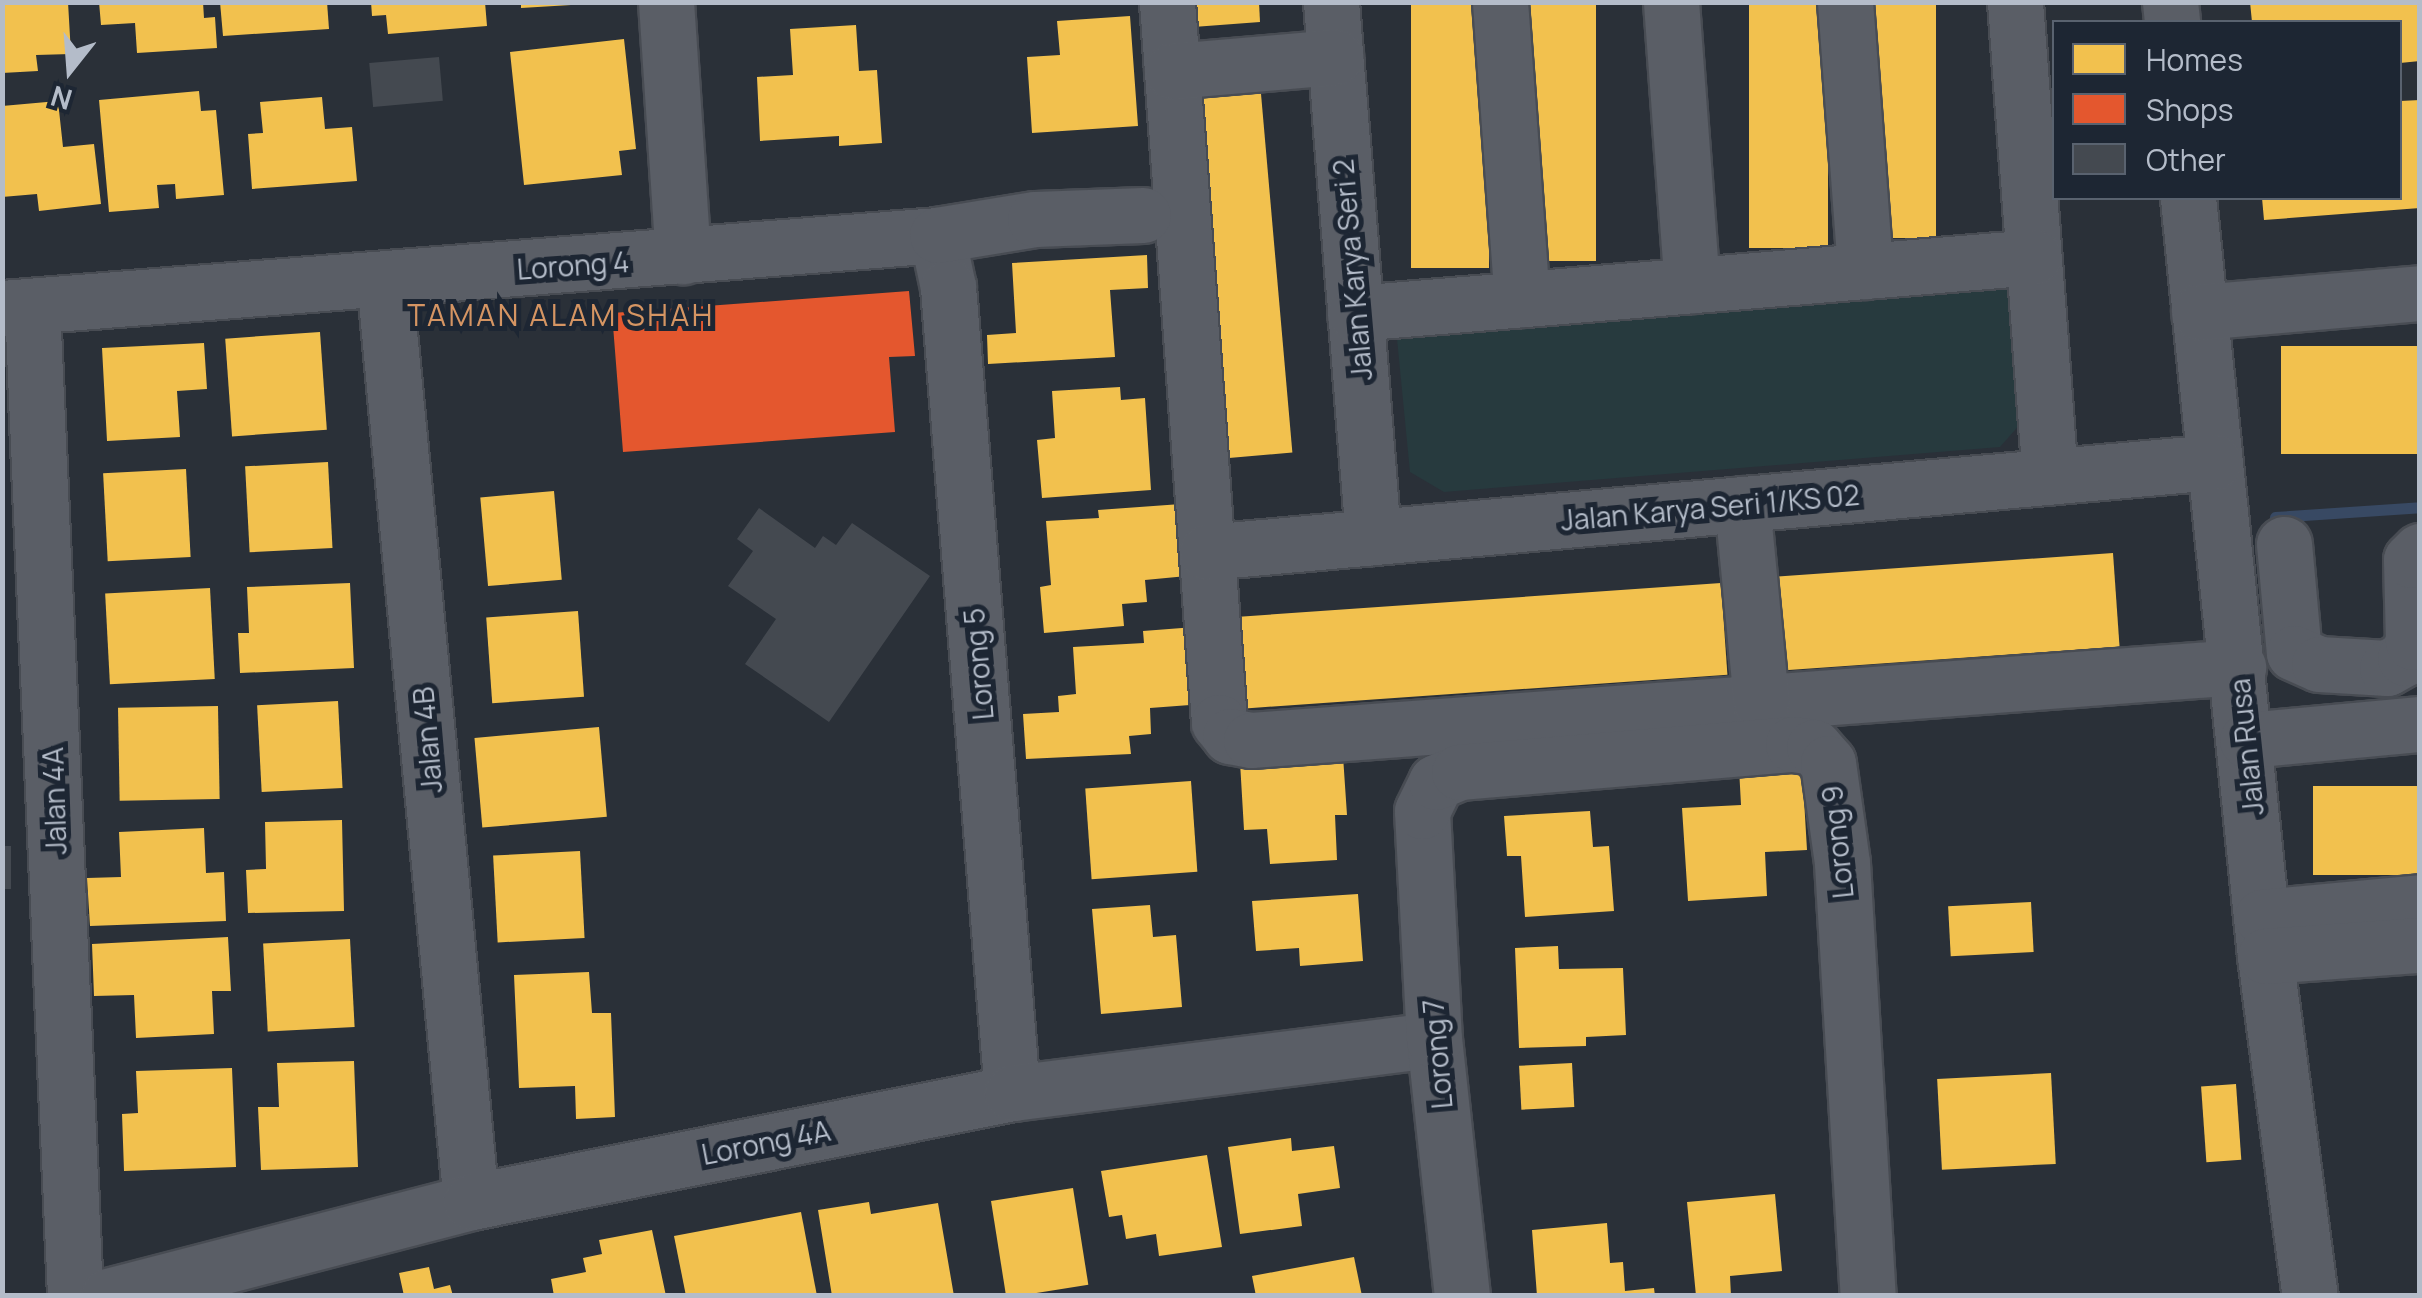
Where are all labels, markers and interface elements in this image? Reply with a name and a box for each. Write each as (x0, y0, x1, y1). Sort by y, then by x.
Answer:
north arrow (20, 20, 120, 120)
legend (2052, 20, 2402, 200)
text: Homes (2146, 39, 2243, 80)
text: N (46, 78, 76, 120)
text: Shops (2146, 89, 2233, 130)
text: Other (2146, 139, 2226, 180)
street label: Jalan Karya Seri 2 (1326, 158, 1378, 382)
street label: Lorong 4 (516, 244, 630, 286)
district label: TAMAN ALAM SHAH (407, 297, 715, 333)
street label: Jalan Karya Seri 1/KS 02 (1559, 477, 1861, 537)
street label: Lorong 5 (956, 607, 1000, 721)
street label: Jalan Rusa (2222, 677, 2270, 817)
street label: Jalan 4B (406, 685, 448, 795)
street label: Jalan 4A (35, 747, 73, 855)
street label: Lorong 9 (1814, 784, 1860, 900)
street label: Lorong 7 (1415, 998, 1459, 1110)
street label: Lorong 4A (699, 1113, 833, 1171)

